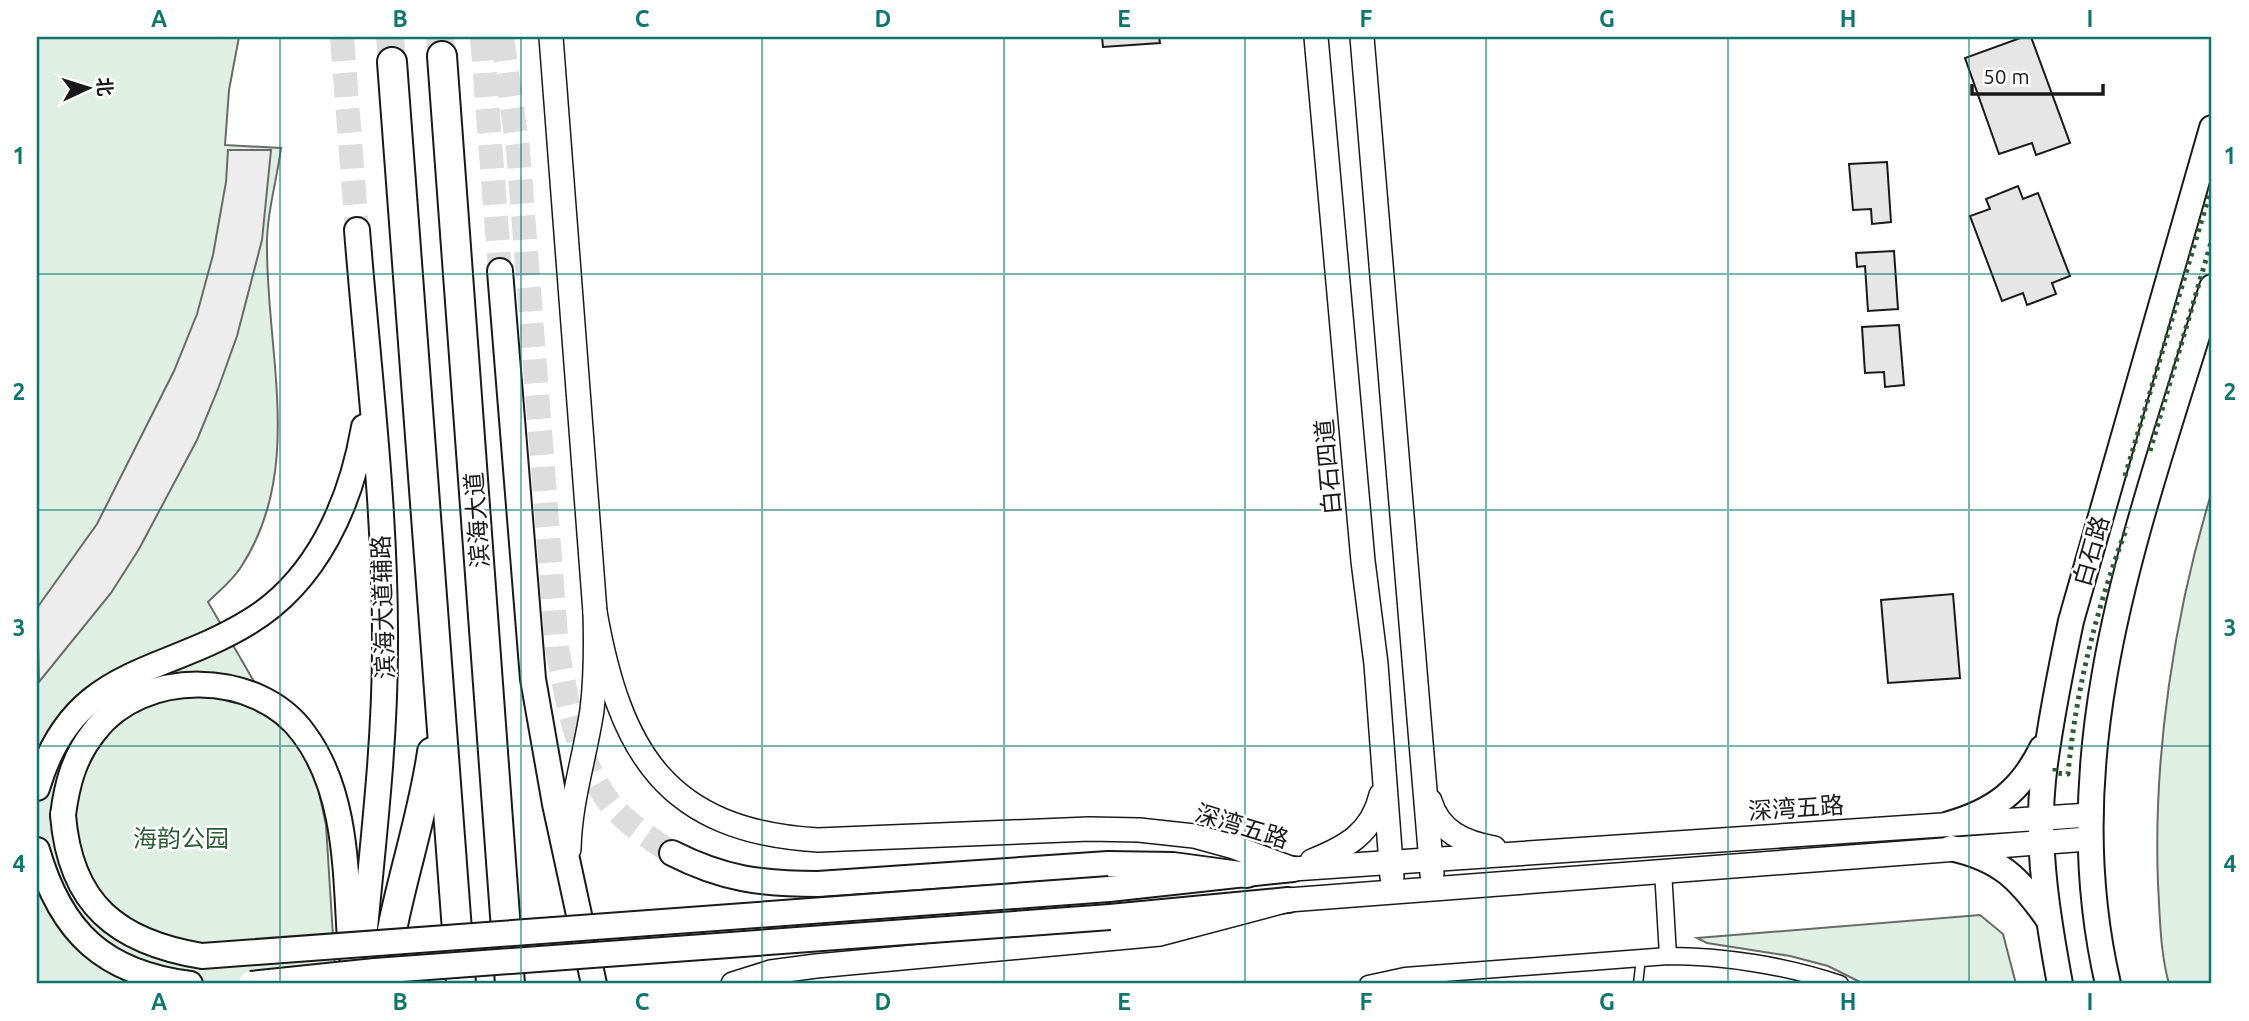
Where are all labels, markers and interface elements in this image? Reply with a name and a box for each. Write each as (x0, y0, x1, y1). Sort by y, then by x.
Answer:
text: A (151, 6, 167, 31)
text: B (392, 6, 408, 31)
text: C (635, 6, 650, 31)
text: D (875, 6, 891, 31)
text: E (1117, 6, 1131, 31)
text: F (1360, 6, 1373, 31)
text: G (1599, 6, 1615, 31)
text: H (1840, 6, 1856, 31)
text: I (2087, 6, 2093, 31)
north arrow (52, 52, 122, 122)
scale bar (1972, 52, 2104, 96)
text: 50 m (1983, 64, 2030, 88)
text: 北 (93, 77, 117, 97)
text: 1 (13, 143, 25, 168)
text: 1 (2224, 143, 2236, 168)
text: 2 (13, 379, 25, 404)
text: 2 (2224, 379, 2236, 404)
street label: 白石四道 (1310, 418, 1346, 516)
street label: 滨海大道 (460, 471, 494, 569)
street label: 白石路 (2068, 513, 2114, 589)
street label: 滨海大道辅路 (367, 535, 399, 679)
text: 3 (13, 615, 25, 640)
text: 3 (2224, 615, 2236, 640)
street label: 深湾五路 (1747, 791, 1845, 825)
street label: 深湾五路 (1192, 799, 1292, 853)
park label: 海韵公园 (133, 825, 229, 852)
text: 4 (13, 851, 26, 876)
text: 4 (2224, 851, 2237, 876)
text: A (151, 989, 167, 1014)
text: B (392, 989, 408, 1014)
text: C (635, 989, 650, 1014)
text: D (875, 989, 891, 1014)
text: E (1117, 989, 1131, 1014)
text: F (1360, 989, 1373, 1014)
text: G (1599, 989, 1615, 1014)
text: H (1840, 989, 1856, 1014)
text: I (2087, 989, 2093, 1014)

